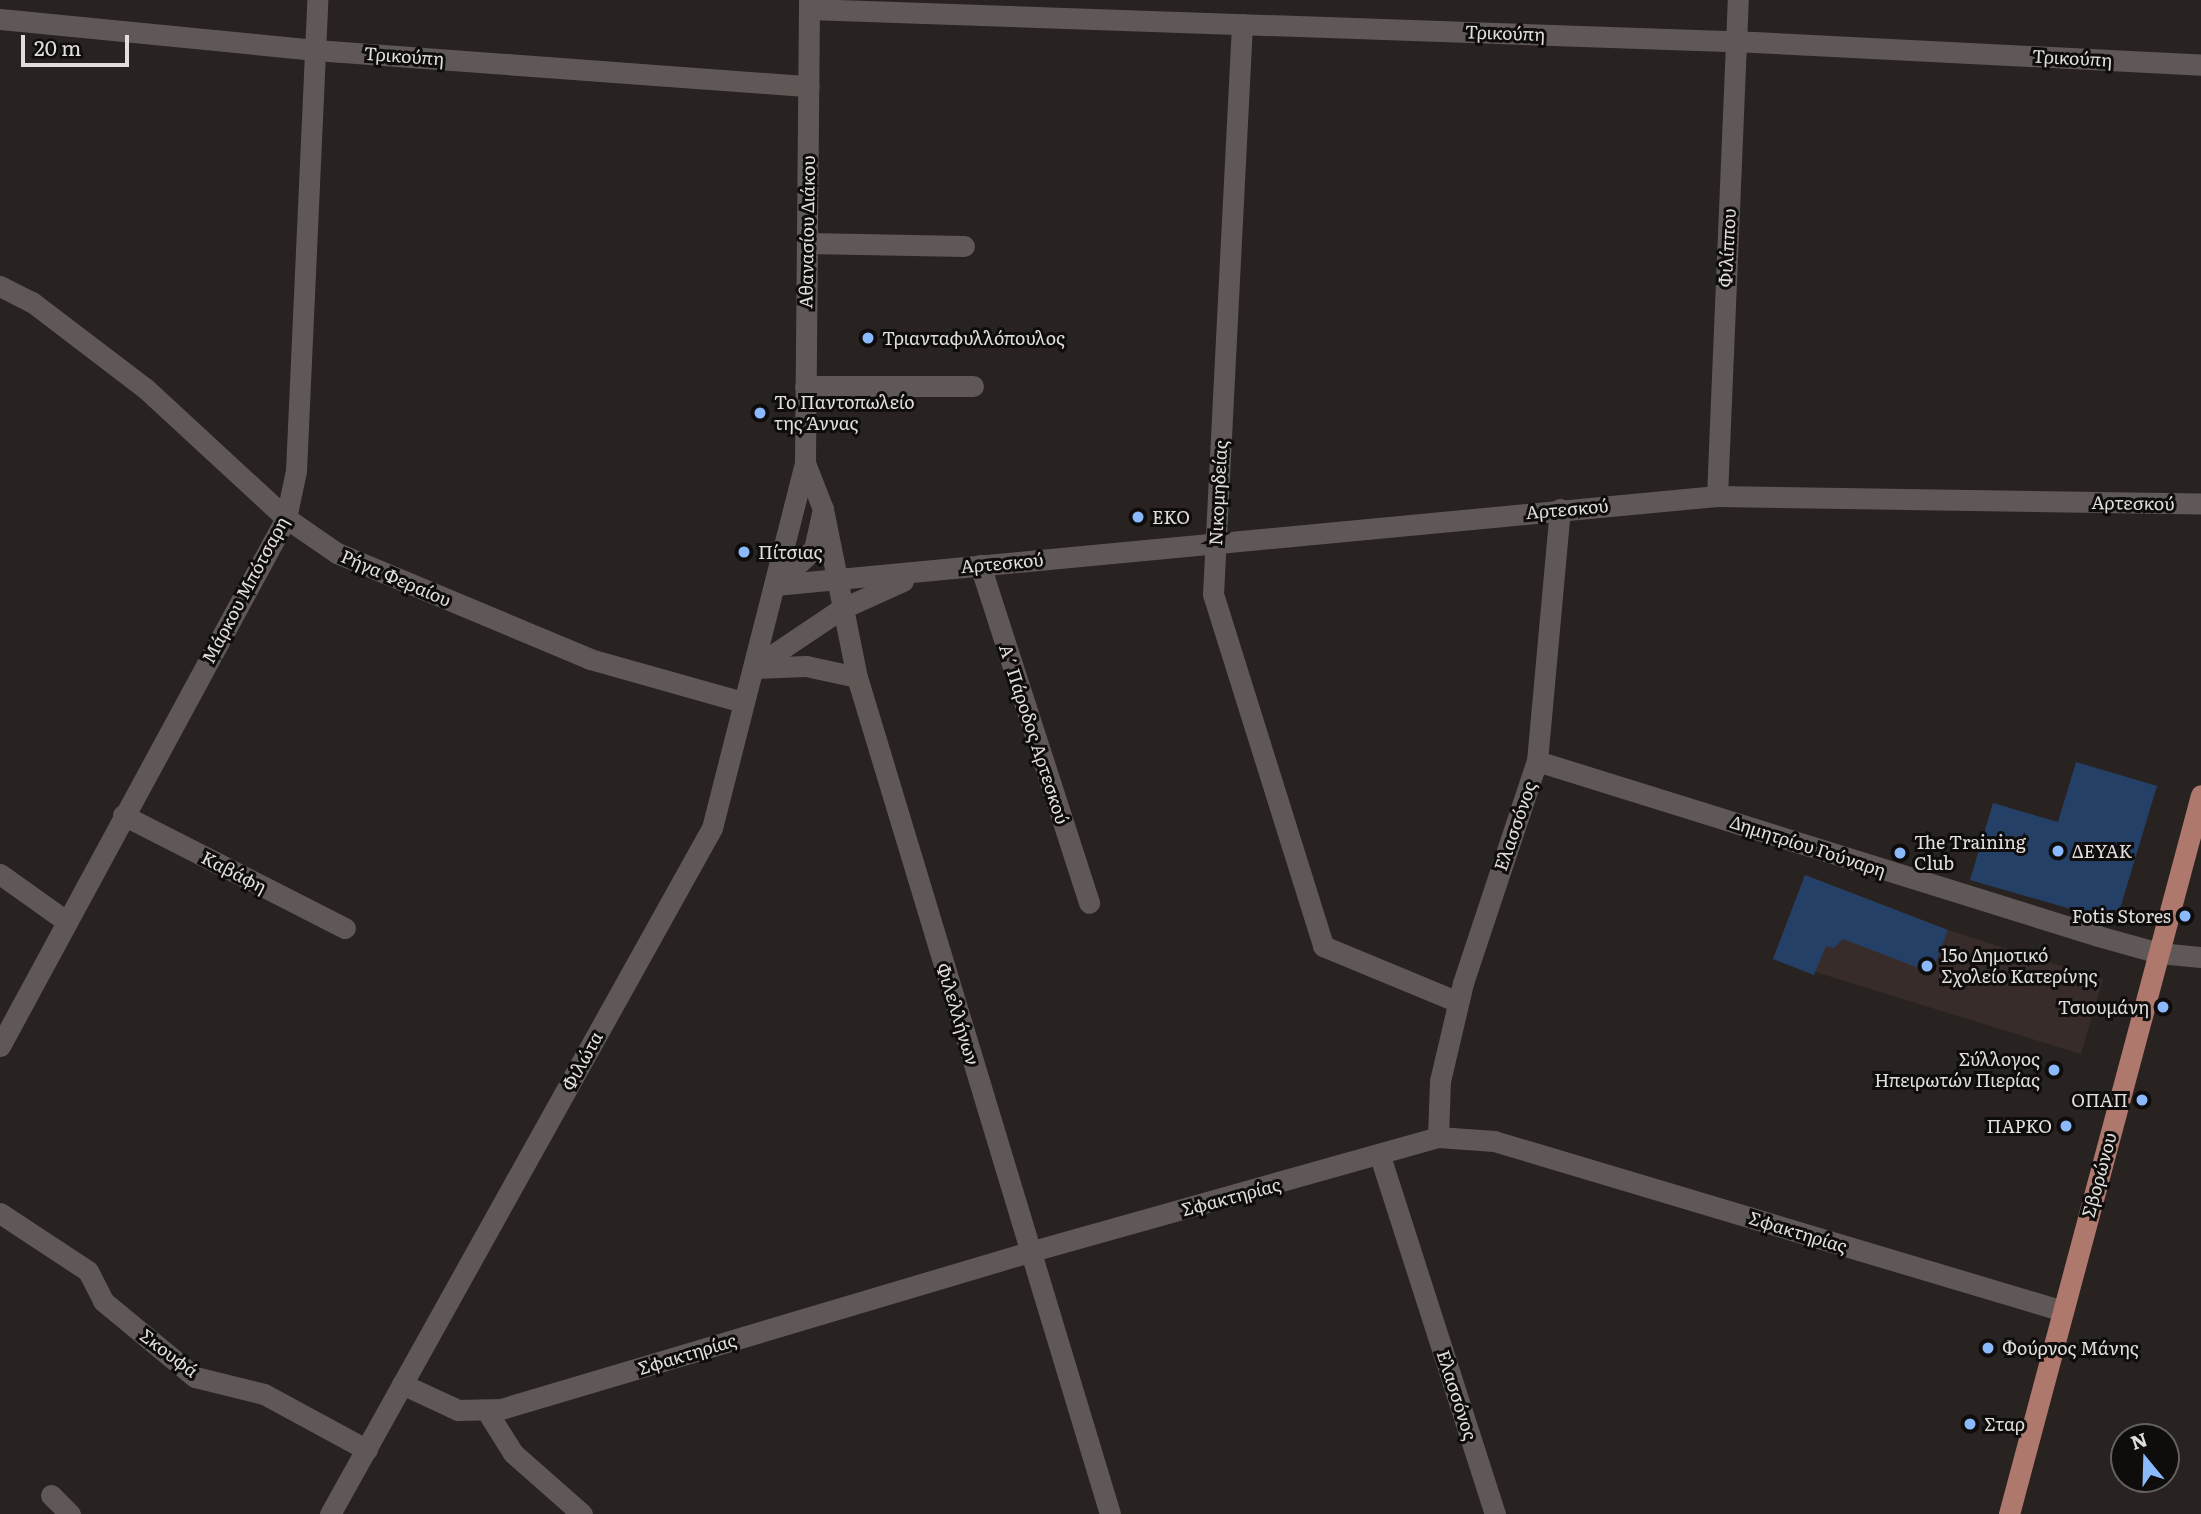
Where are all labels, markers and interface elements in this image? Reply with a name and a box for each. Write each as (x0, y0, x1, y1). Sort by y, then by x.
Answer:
scale bar (24, 21, 133, 65)
street label: Τρικούπη (1465, 21, 1545, 45)
text: 20 m (34, 31, 81, 62)
street label: Τρικούπη (363, 42, 445, 70)
street label: Τρικούπη (2031, 45, 2113, 71)
street label: Αθανασίου Διάκου (795, 155, 819, 309)
street label: Φιλίππου (1714, 208, 1740, 288)
place label: Τριανταφυλλόπουλος (882, 327, 1065, 349)
marker: Τριανταφυλλόπουλος (860, 330, 876, 346)
place label: Το Παντοπωλείο της Άννας (774, 392, 915, 434)
marker: Το Παντοπωλείο της Άννας (752, 405, 768, 421)
street label: Νικομηδείας (1204, 440, 1232, 546)
street label: Αρτεσκού (2091, 491, 2175, 515)
street label: Αρτεσκού (1525, 495, 1609, 523)
place label: ΕΚΟ (1152, 506, 1190, 528)
marker: ΕΚΟ (1130, 509, 1146, 525)
street label: Μάρκου Μπότσαρη (197, 513, 293, 667)
place label: Πίτσιας (758, 541, 822, 563)
marker: Πίτσιας (736, 544, 752, 560)
street label: Ρήγα Φεραίου (338, 545, 454, 611)
street label: Αρτεσκού (960, 549, 1044, 577)
street label: Α΄ Πάροδος Αρτεσκού (995, 641, 1073, 827)
street label: Ελασσόνος (1490, 778, 1540, 874)
street label: Δημητρίου Γούναρη (1728, 811, 1888, 881)
place label: The Training Club (1914, 832, 2026, 874)
place label: ΔΕΥΑΚ (2072, 840, 2132, 862)
marker: ΔΕΥΑΚ (2050, 843, 2066, 859)
marker: The Training Club (1892, 845, 1908, 861)
street label: Καβάφη (198, 846, 270, 898)
place label: Fotis Stores (2072, 905, 2171, 927)
marker: Fotis Stores (2177, 908, 2193, 924)
place label: 15ο Δημοτικό Σχολείο Κατερίνης (1941, 945, 2097, 988)
marker: 15ο Δημοτικό Σχολείο Κατερίνης (1919, 958, 1935, 974)
street label: Φιλελλήνων (932, 960, 984, 1068)
place label: Τσιουμάνη (2058, 996, 2149, 1018)
marker: Τσιουμάνη (2155, 999, 2171, 1015)
street label: Φιλώτα (557, 1027, 607, 1095)
place label: Σύλλογος Ηπειρωτών Πιερίας (1874, 1049, 2040, 1092)
marker: Σύλλογος Ηπειρωτών Πιερίας (2046, 1062, 2062, 1078)
place label: ΟΠΑΠ (2071, 1089, 2128, 1111)
marker: ΟΠΑΠ (2134, 1092, 2150, 1108)
place label: ΠΑΡΚΟ (1986, 1115, 2052, 1137)
marker: ΠΑΡΚΟ (2058, 1118, 2074, 1134)
street label: Σβορώνου (2077, 1130, 2121, 1220)
street label: Σφακτηρίας (1179, 1173, 1283, 1221)
street label: Σφακτηρίας (1746, 1207, 1850, 1257)
street label: Σκουφά (136, 1324, 202, 1382)
street label: Σφακτηρίας (635, 1329, 739, 1379)
place label: Φούρνος Μάνης (2002, 1337, 2139, 1359)
marker: Φούρνος Μάνης (1980, 1340, 1996, 1356)
street label: Ελασσόνος (1432, 1347, 1482, 1443)
place label: Σταρ (1984, 1413, 2025, 1435)
marker: Σταρ (1962, 1416, 1978, 1432)
north arrow (2110, 1423, 2180, 1493)
text: N (2127, 1424, 2151, 1456)

